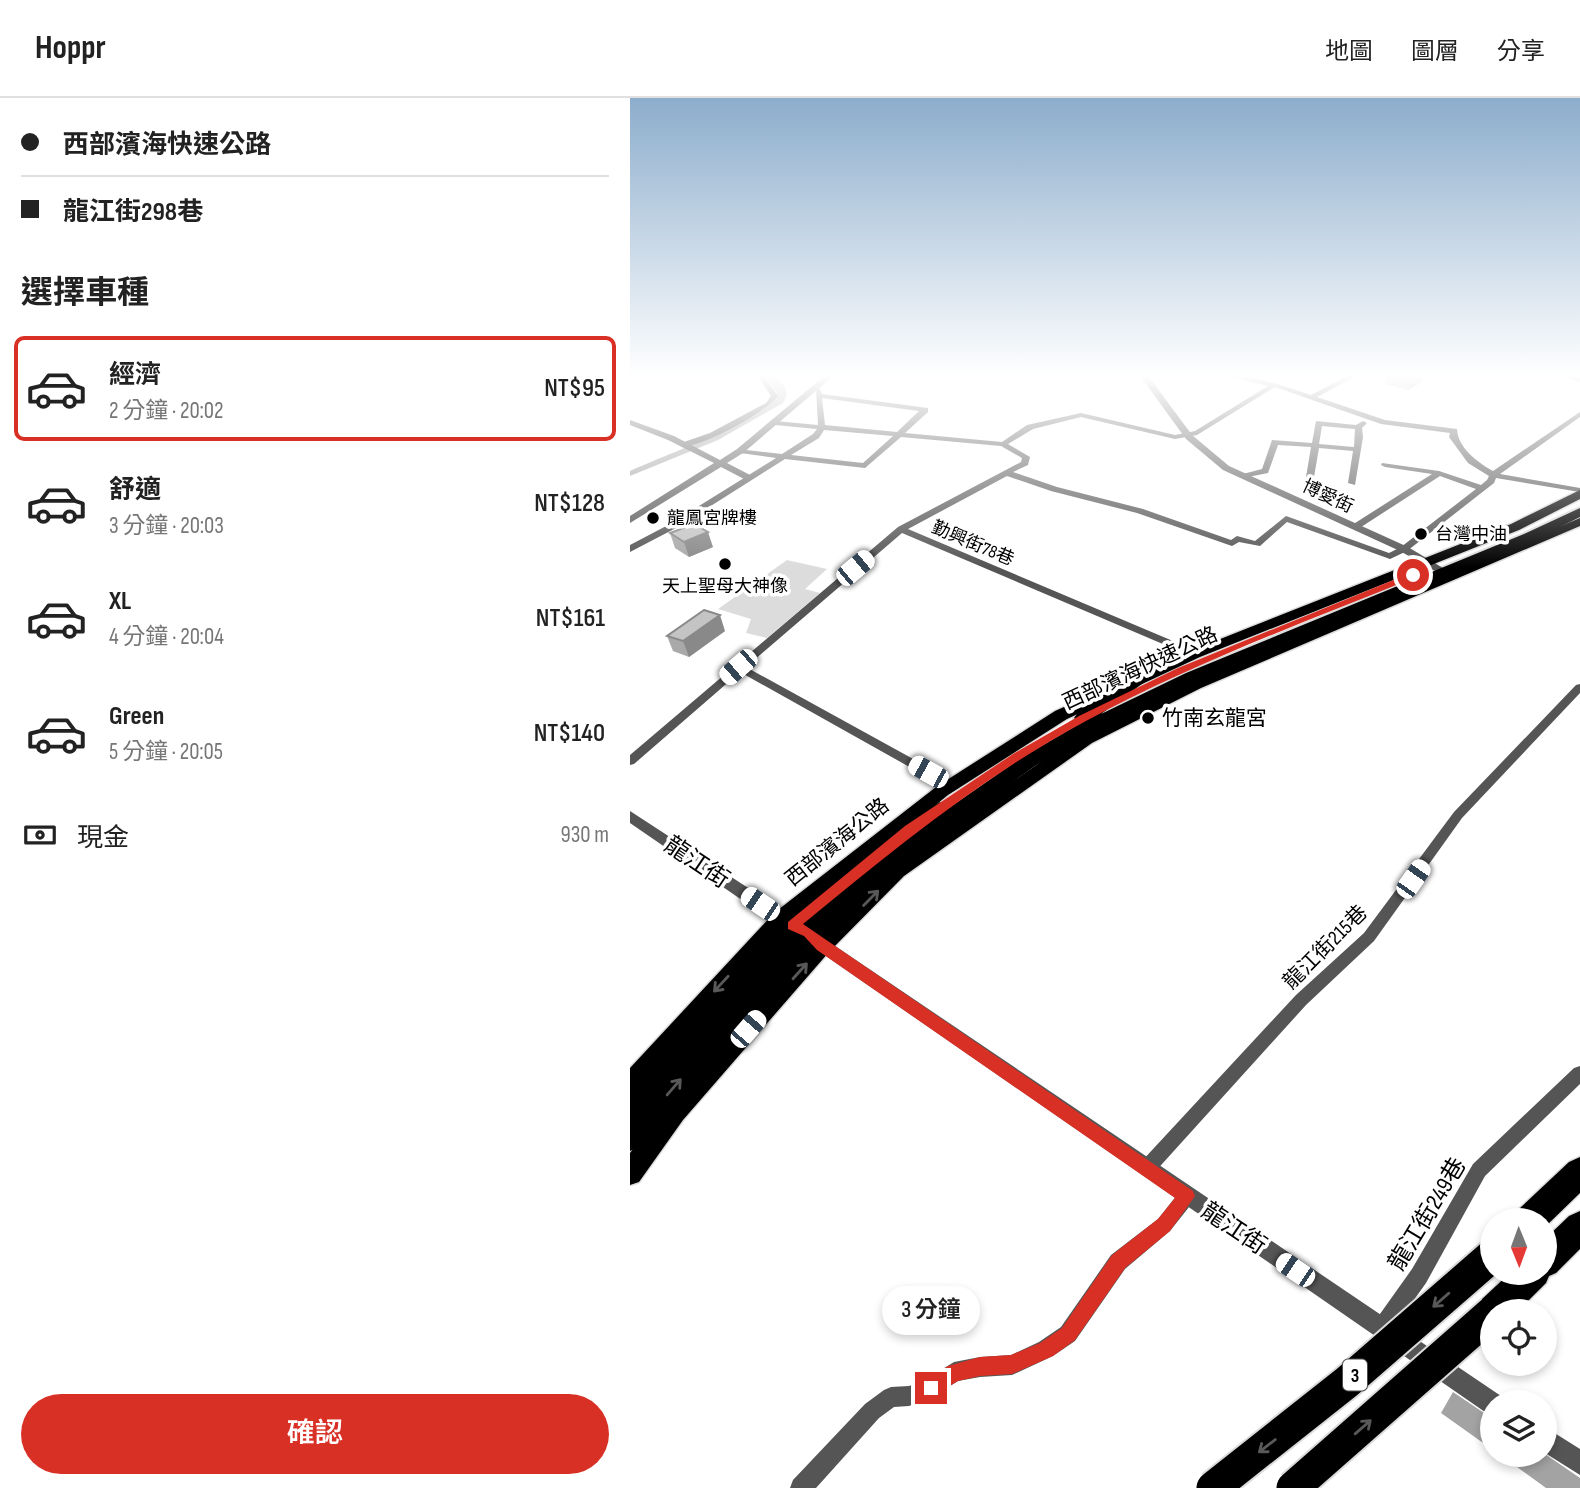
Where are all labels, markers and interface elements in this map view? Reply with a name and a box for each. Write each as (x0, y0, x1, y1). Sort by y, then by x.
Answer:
text: Hoppr (35, 28, 106, 68)
text: 地圖 (1325, 37, 1373, 66)
text: 圖層 (1411, 37, 1459, 66)
text: 分享 (1497, 37, 1545, 66)
text: 西部濱海快速公路 (63, 130, 271, 161)
text: 龍江街298巷 (63, 197, 203, 228)
text: 選擇車種 (21, 274, 149, 313)
icon: car (25, 357, 88, 420)
text: 經濟 (109, 360, 161, 391)
text: NT$95 (544, 373, 605, 404)
text: 2 分鐘 · 20:02 (109, 397, 224, 425)
icon: car (25, 472, 88, 535)
text: 舒適 (109, 475, 161, 506)
street label: 博愛街 (1299, 476, 1357, 517)
text: NT$128 (534, 488, 605, 519)
place label: 龍鳳宮牌樓 (667, 508, 757, 529)
marker: 龍鳳宮牌樓 (645, 510, 661, 526)
text: 3 分鐘 · 20:03 (109, 512, 224, 540)
street label: 勤興街78巷 (929, 517, 1017, 570)
place label: 台灣中油 (1435, 524, 1507, 545)
marker: 台灣中油 (1413, 526, 1429, 542)
car (833, 546, 878, 590)
marker: 天上聖母大神像 (717, 556, 733, 572)
route start (1397, 559, 1429, 591)
place label: 天上聖母大神像 (662, 576, 788, 597)
text: XL (109, 586, 131, 617)
icon: car (25, 587, 88, 650)
text: NT$161 (536, 603, 605, 634)
street label: 西部濱海快速公路 (1059, 622, 1222, 715)
text: 4 分鐘 · 20:04 (109, 623, 224, 651)
car (716, 645, 761, 689)
text: Green (109, 701, 164, 732)
icon: car (25, 702, 88, 765)
place label: 竹南玄龍宮 (1162, 706, 1267, 731)
marker: 竹南玄龍宮 (1140, 710, 1156, 726)
text: NT$140 (534, 718, 605, 749)
text: 5 分鐘 · 20:05 (109, 738, 223, 766)
car (905, 753, 952, 791)
street label: 西部濱海公路 (780, 793, 894, 892)
icon: cash (21, 816, 59, 854)
text: 930 m (560, 821, 609, 849)
text: 現金 (77, 823, 129, 854)
street label: 龍江街 (659, 830, 735, 895)
car (1393, 856, 1434, 902)
car (737, 884, 784, 924)
one-way arrow (862, 889, 879, 906)
street label: 龍江街215巷 (1278, 900, 1373, 995)
one-way arrow (792, 962, 808, 980)
one-way arrow (713, 975, 730, 992)
car (727, 1006, 770, 1052)
one-way arrow (666, 1078, 682, 1096)
street label: 龍江街249巷 (1382, 1153, 1472, 1276)
street label: 龍江街 (1196, 1196, 1272, 1261)
north arrow (1480, 1208, 1558, 1284)
map controls (1480, 1208, 1557, 1467)
car (1272, 1250, 1319, 1290)
callout: 3 分鐘 (882, 1286, 980, 1336)
one-way arrow (1432, 1292, 1450, 1308)
text: 3 分鐘 (901, 1296, 961, 1324)
button: locate (1480, 1299, 1557, 1376)
road number: 3 (1343, 1359, 1367, 1390)
route end (915, 1372, 947, 1404)
button: layers (1480, 1390, 1557, 1467)
button: 確認 (21, 1394, 609, 1474)
one-way arrow (1354, 1419, 1372, 1435)
one-way arrow (1258, 1438, 1276, 1453)

